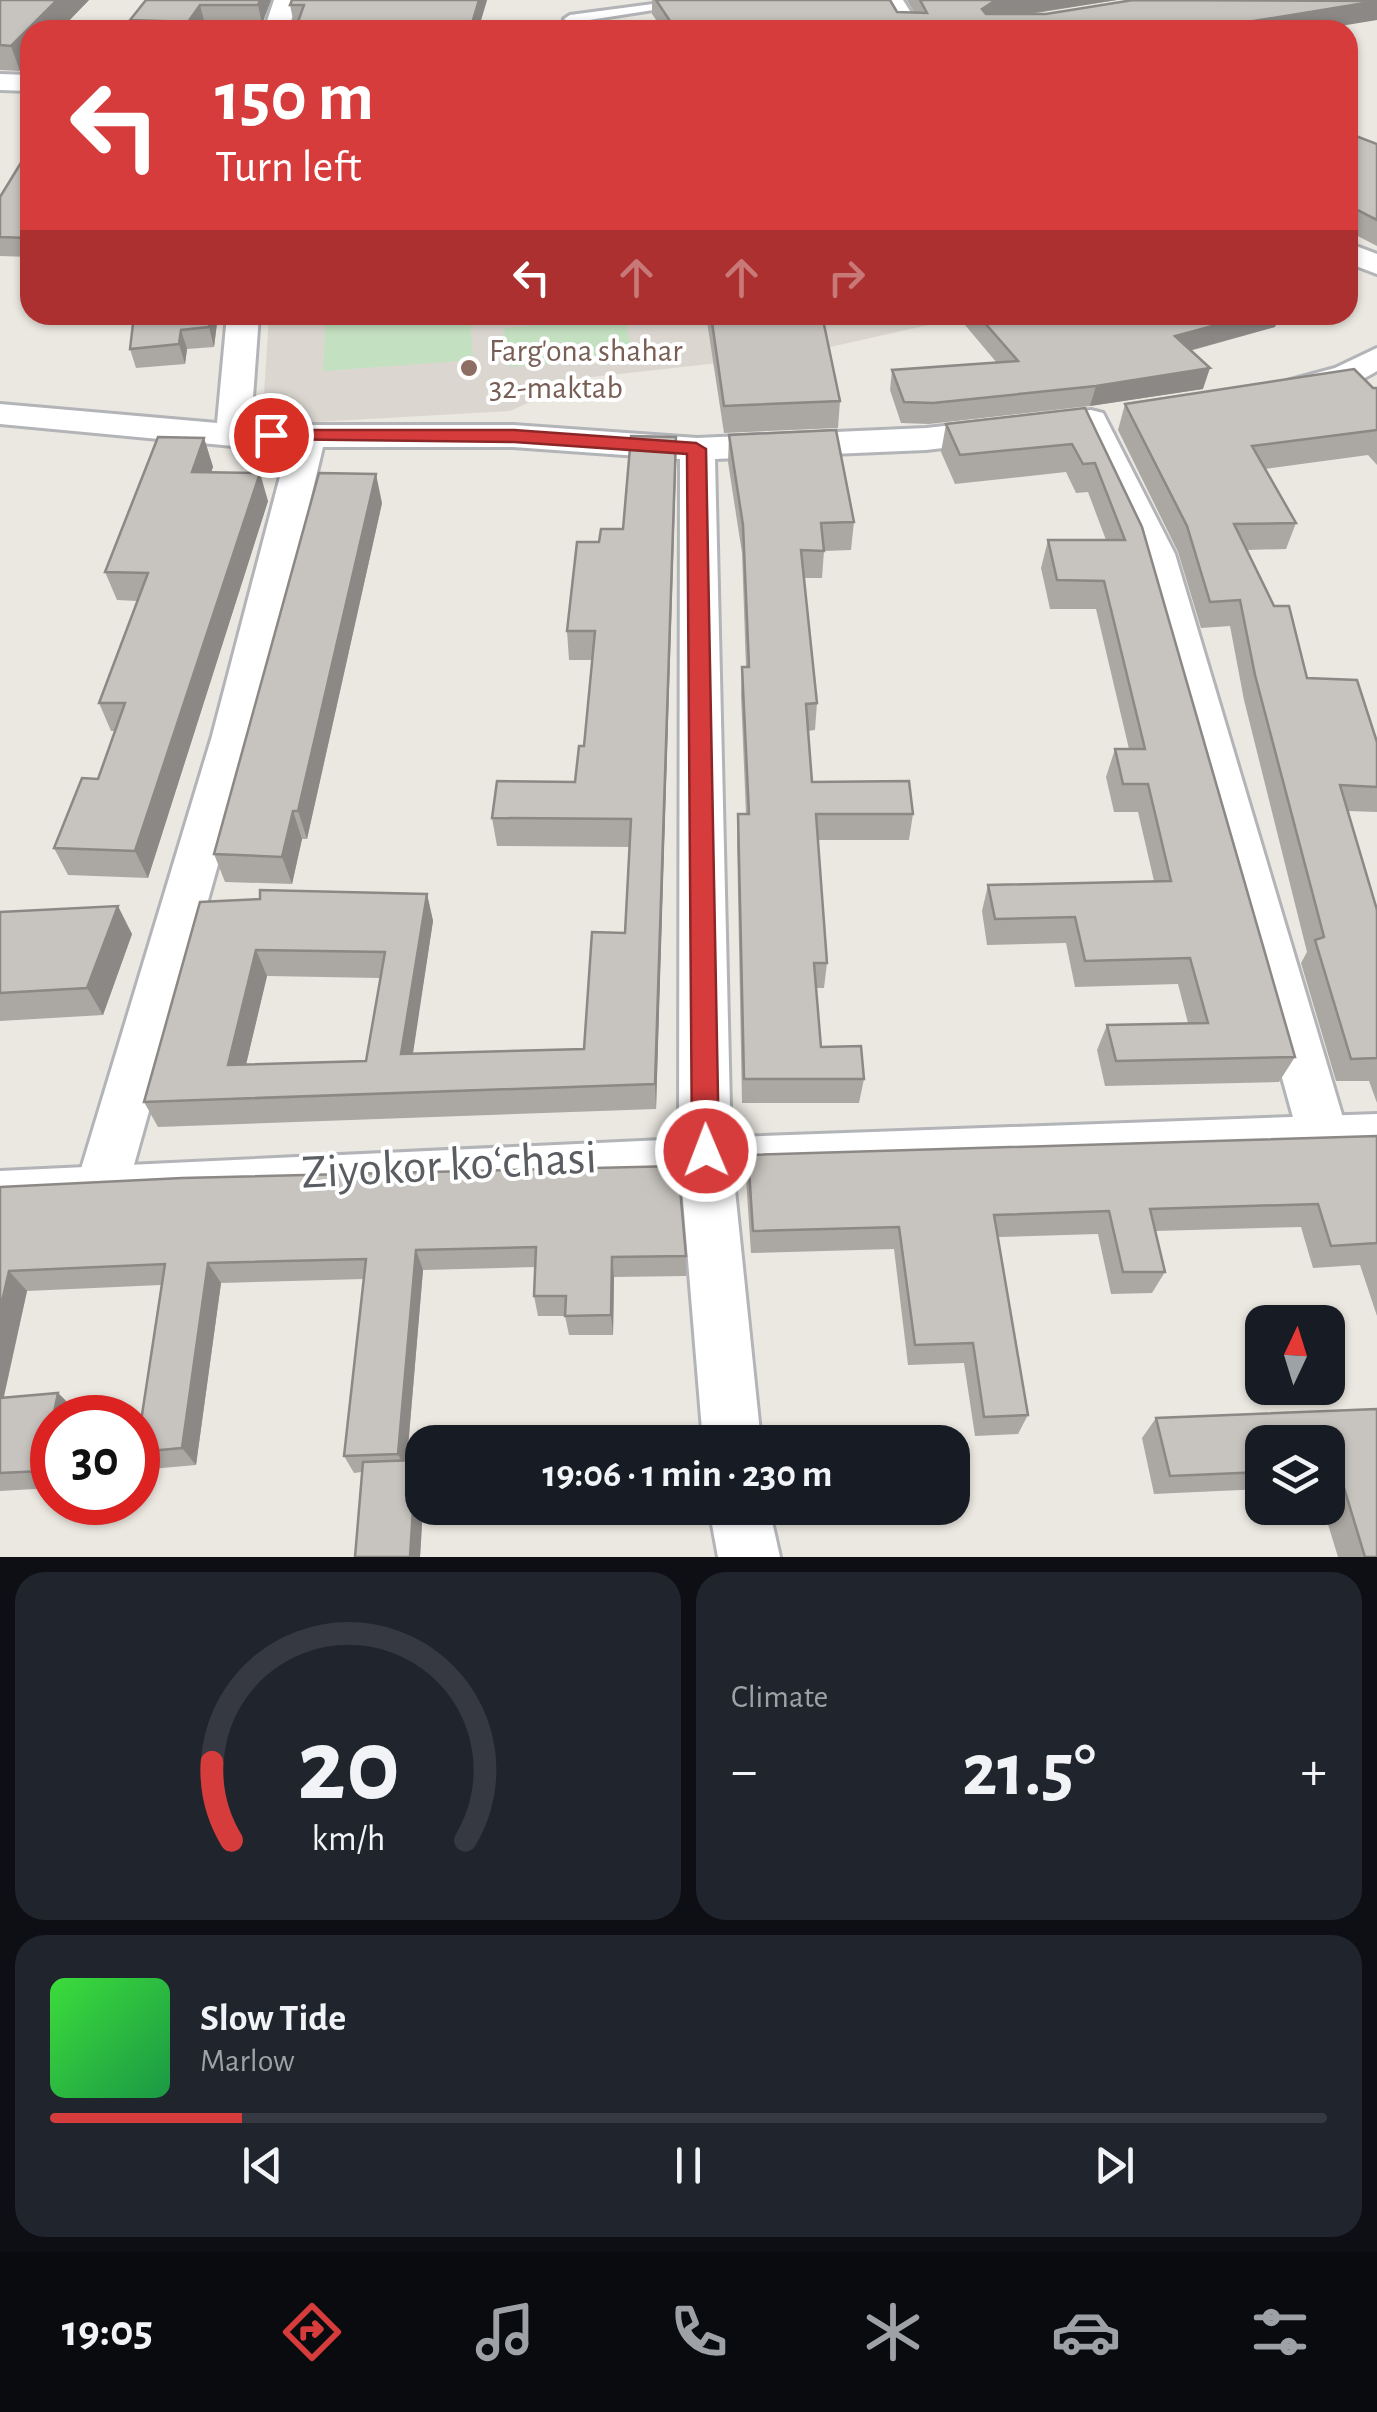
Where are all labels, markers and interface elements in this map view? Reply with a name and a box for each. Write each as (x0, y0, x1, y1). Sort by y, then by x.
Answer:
icon: left (50, 60, 180, 190)
text: 150 m (215, 63, 374, 133)
text: Turn left (215, 145, 362, 190)
icon: left (504, 250, 559, 305)
icon: ahead (609, 250, 664, 305)
icon: ahead (714, 250, 769, 305)
icon: right (819, 250, 874, 305)
place label: Farg'ona shahar 32-maktab (489, 335, 683, 404)
marker: Farg'ona shahar 32-maktab (458, 357, 480, 379)
pin (229, 393, 314, 478)
icon: arrive (244, 408, 299, 463)
position arrow (654, 1099, 758, 1203)
street label: Ziyokor koʻchasi (300, 1134, 598, 1198)
north arrow (1245, 1305, 1345, 1405)
map controls (1245, 1305, 1345, 1525)
speed limit sign: 30 (30, 1395, 160, 1525)
button: layers (1245, 1425, 1345, 1525)
text: 19:06 · 1 min · 230 m (543, 1456, 832, 1494)
text: Climate (731, 1681, 828, 1713)
text: 20 (296, 1715, 400, 1819)
text: 21.5° (962, 1734, 1096, 1809)
text: − (731, 1744, 757, 1799)
text: + (1301, 1744, 1327, 1799)
text: km/h (311, 1821, 385, 1857)
text: Slow Tide (200, 2000, 346, 2038)
text: Marlow (200, 2045, 295, 2077)
icon: previous (235, 2138, 290, 2193)
icon: pause (661, 2138, 716, 2193)
icon: next (1087, 2138, 1142, 2193)
icon: directions (277, 2297, 347, 2367)
icon: music (470, 2297, 540, 2367)
icon: phone (664, 2297, 734, 2367)
icon: climate (858, 2297, 928, 2367)
icon: car (1051, 2297, 1121, 2367)
icon: filters (1245, 2297, 1315, 2367)
text: 19:05 (62, 2309, 153, 2354)

